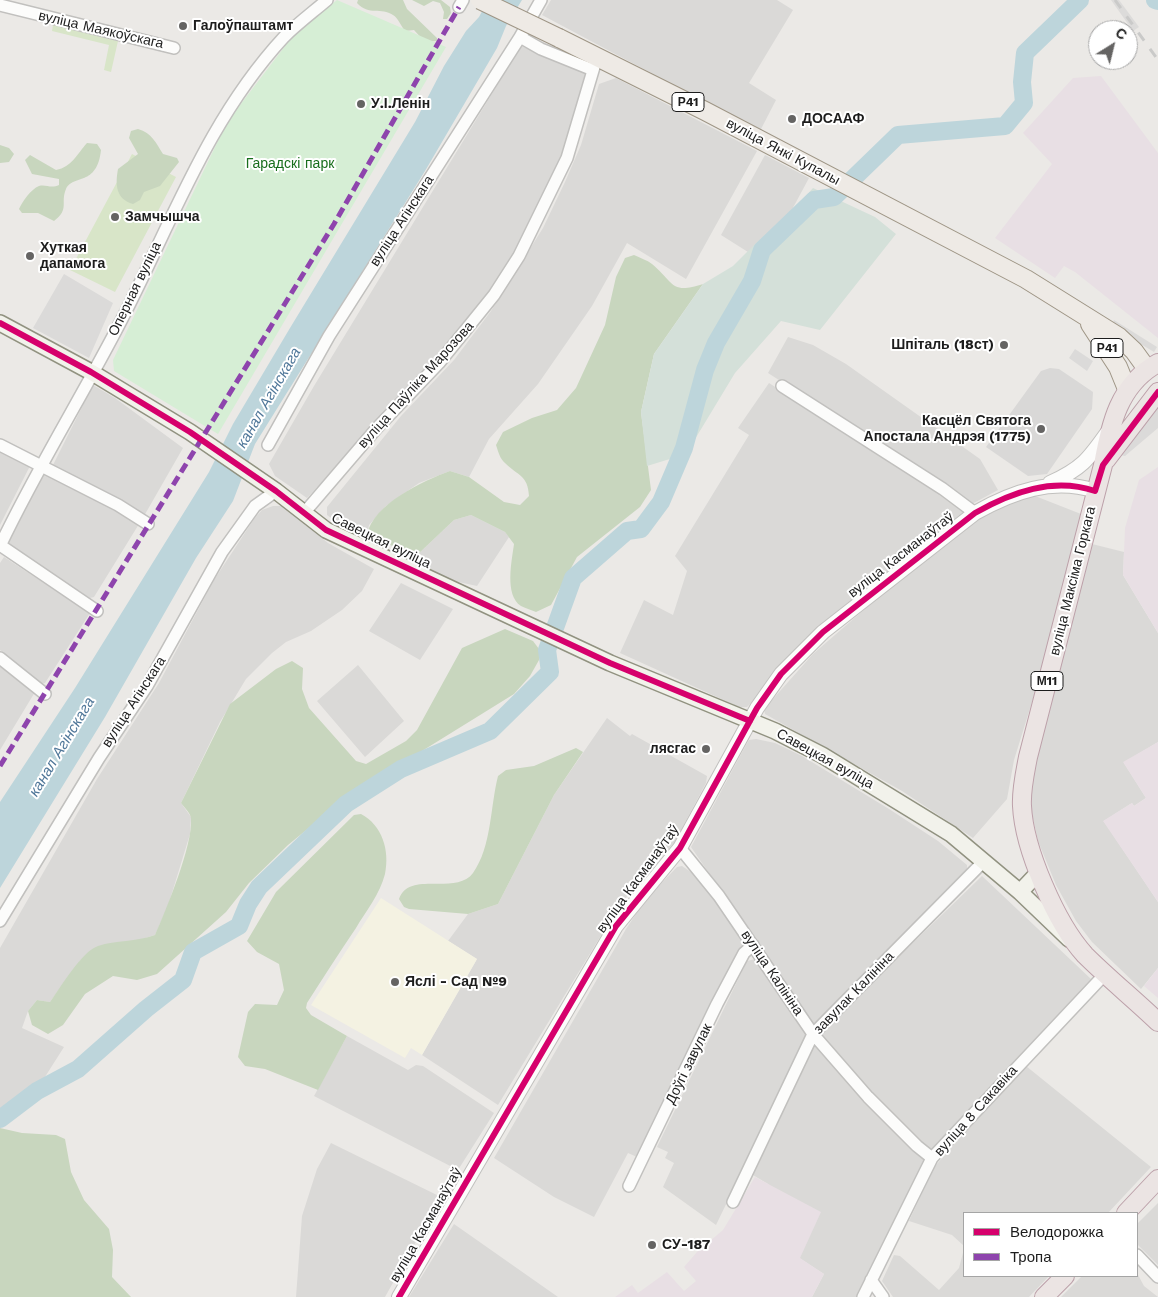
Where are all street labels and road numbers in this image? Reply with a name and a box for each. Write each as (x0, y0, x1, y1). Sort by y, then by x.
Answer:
street label: вуліца Маякоўскага (37, 7, 165, 53)
road number: Р41 (672, 92, 704, 111)
street label: вуліца Янкі Купалы (723, 115, 843, 189)
street label: вуліца Агінскага (366, 172, 438, 270)
street label: Оперная вуліца (105, 239, 165, 339)
street label: вуліца Паўліка Марозова (355, 318, 477, 452)
road number: Р41 (1091, 338, 1123, 358)
street label: вуліца Максіма Горкага (1046, 505, 1100, 657)
street label: вуліца Касманаўтаў (845, 508, 957, 602)
street label: Савецкая вуліца (329, 510, 433, 572)
street label: вуліца Агінскага (98, 653, 170, 751)
road number: М11 (1031, 671, 1063, 690)
street label: Савецкая вуліца (773, 725, 877, 793)
street label: вуліца Касманаўтаў (593, 822, 683, 936)
street label: вуліца Калініна (737, 927, 807, 1019)
street label: завулак Калініна (810, 948, 898, 1038)
street label: Доўгі завулак (662, 1021, 716, 1107)
street label: вуліца 8 Сакавіка (931, 1062, 1021, 1160)
street label: вуліца Касманаўтаў (386, 1165, 466, 1285)

